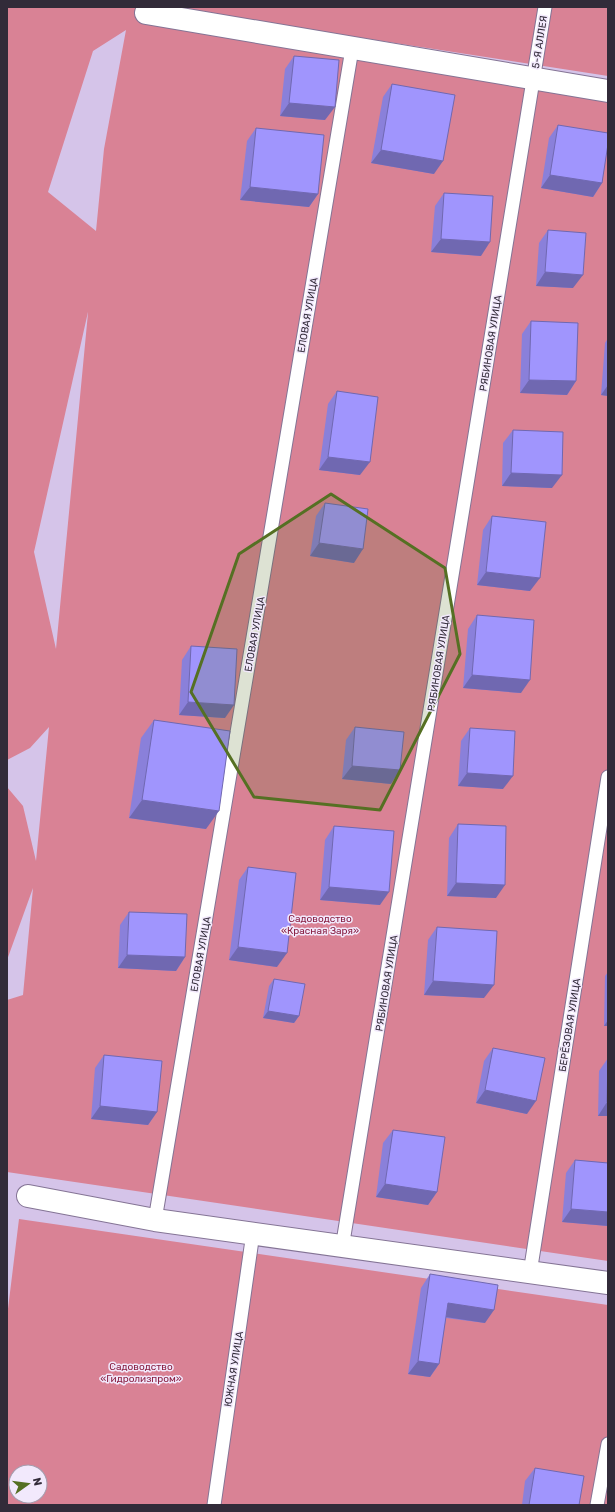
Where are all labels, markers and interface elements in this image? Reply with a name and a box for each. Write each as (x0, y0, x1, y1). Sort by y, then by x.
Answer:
street label: 5-Я АЛЛЕЯ (530, 15, 550, 69)
street label: ЕЛОВАЯ УЛИЦА (295, 276, 321, 354)
street label: РЯБИНОВАЯ УЛИЦА (477, 294, 505, 392)
street label: ЕЛОВАЯ УЛИЦА (242, 595, 268, 673)
street label: РЯБИНОВАЯ УЛИЦА (425, 614, 453, 712)
park label: Садоводство «Красная Заря» (281, 913, 359, 937)
street label: ЕЛОВАЯ УЛИЦА (188, 915, 214, 993)
street label: РЯБИНОВАЯ УЛИЦА (373, 934, 401, 1032)
street label: БЕРЁЗОВАЯ УЛИЦА (557, 977, 583, 1073)
street label: ЮЖНАЯ УЛИЦА (222, 1330, 246, 1408)
park label: Садоводство «Гидролизпром» (100, 1361, 182, 1385)
north arrow (8, 1464, 48, 1504)
text: N (30, 1476, 45, 1487)

